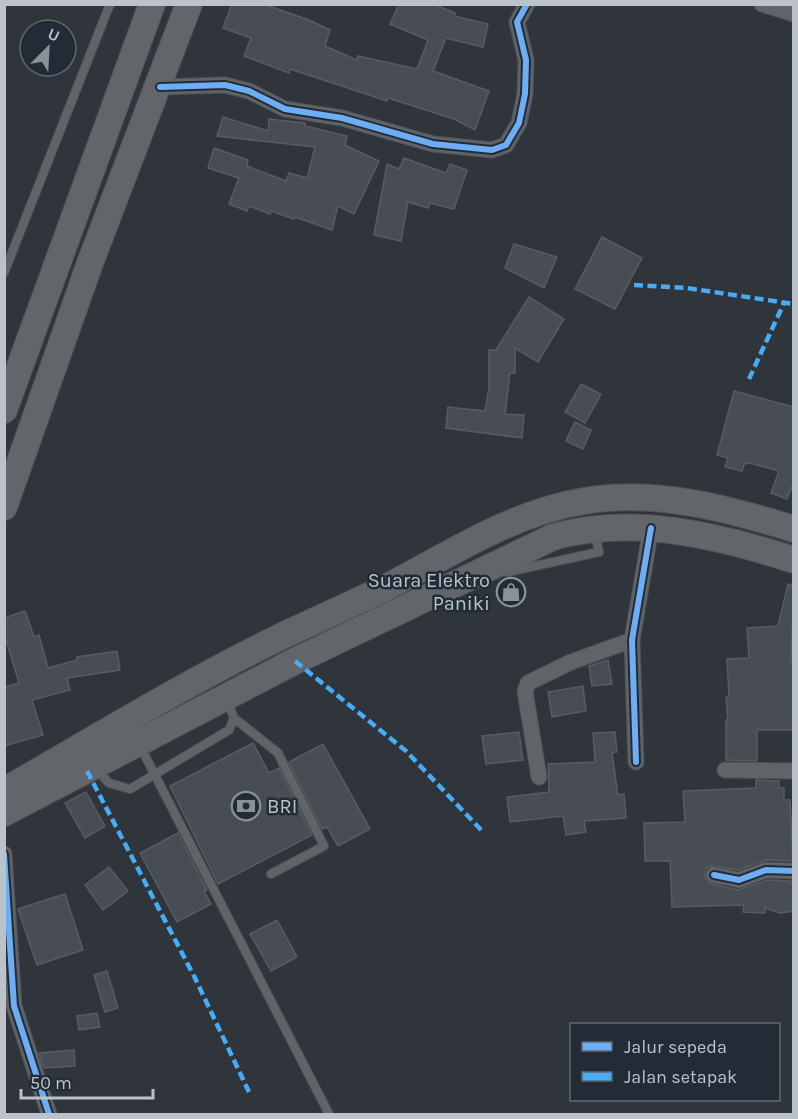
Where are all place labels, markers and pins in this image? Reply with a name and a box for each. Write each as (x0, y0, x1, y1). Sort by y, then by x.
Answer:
place label: Suara Elektro Paniki (368, 569, 490, 615)
shop icon: Suara Elektro Paniki (495, 576, 527, 608)
bank icon: BRI (230, 790, 262, 822)
place label: BRI (267, 795, 297, 818)

